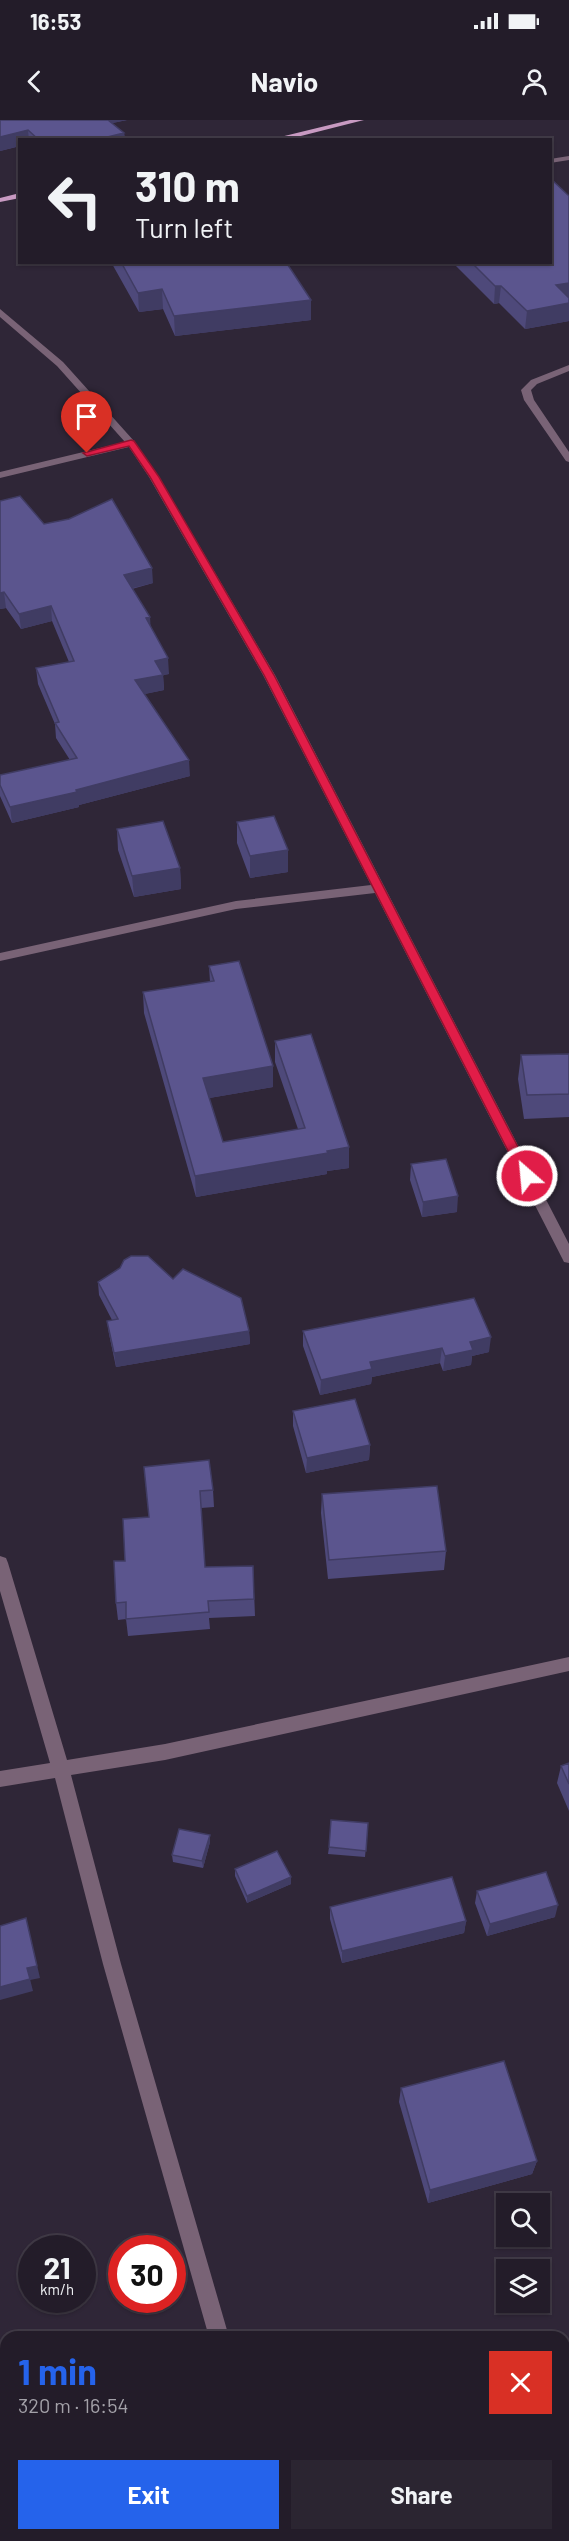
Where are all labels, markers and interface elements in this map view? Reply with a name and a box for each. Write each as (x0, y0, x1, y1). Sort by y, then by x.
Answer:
text: 16:53 (30, 8, 81, 34)
icon: back (18, 65, 51, 98)
text: Navio (251, 65, 318, 97)
icon: person (518, 65, 551, 98)
text: 310 m (135, 160, 240, 210)
icon: left (36, 162, 114, 240)
text: Turn left (135, 211, 233, 243)
pin (61, 391, 112, 453)
icon: arrive (70, 400, 103, 433)
position arrow (495, 1144, 559, 1208)
map controls (496, 2193, 550, 2313)
button: search (496, 2193, 550, 2247)
speed limit sign: 30 (108, 2235, 186, 2313)
text: 21 (43, 2249, 71, 2285)
button: layers (496, 2259, 550, 2313)
text: km/h (40, 2280, 74, 2298)
text: 1 min (18, 2349, 97, 2392)
button: close (489, 2351, 552, 2414)
text: 320 m · 16:54 (18, 2393, 128, 2417)
button: Exit (18, 2460, 279, 2529)
button: Share (291, 2460, 552, 2529)

